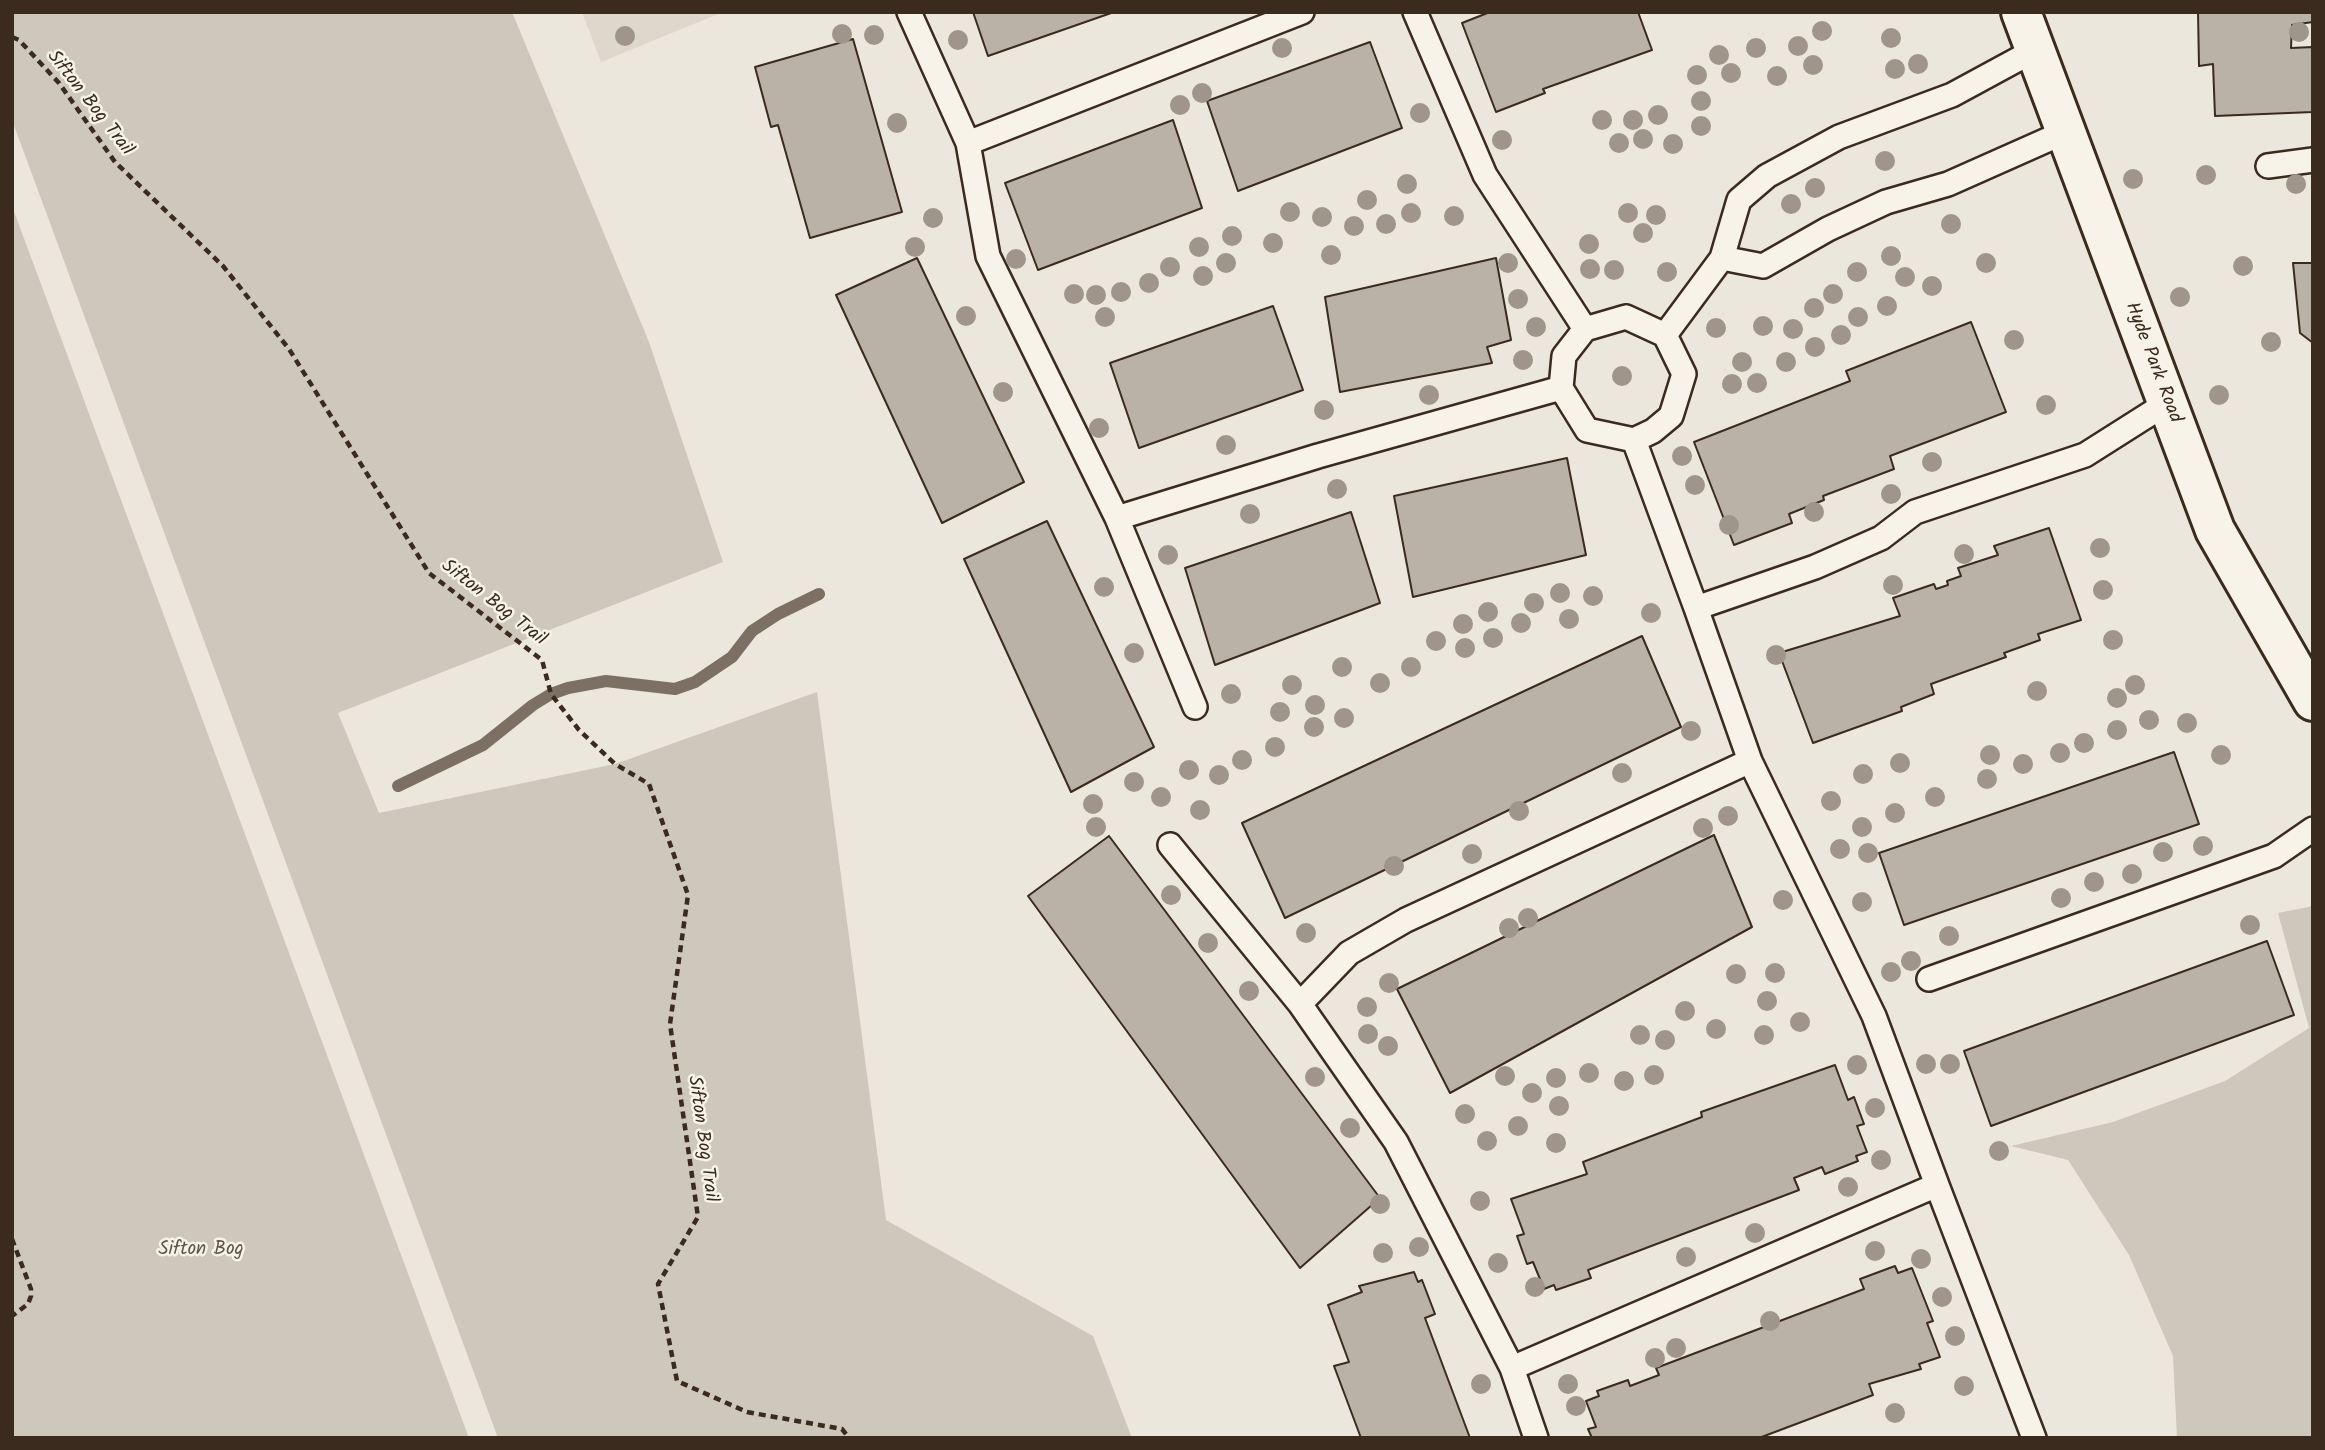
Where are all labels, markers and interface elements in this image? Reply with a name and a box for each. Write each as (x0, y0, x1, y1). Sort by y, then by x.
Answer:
street label: Sifton Bog Trail (41, 47, 137, 161)
street label: Hyde Park Road (2119, 299, 2185, 427)
street label: Sifton Bog Trail (436, 556, 550, 652)
street label: Sifton Bog Trail (681, 1074, 721, 1204)
park label: Sifton Bog (158, 1240, 244, 1262)

